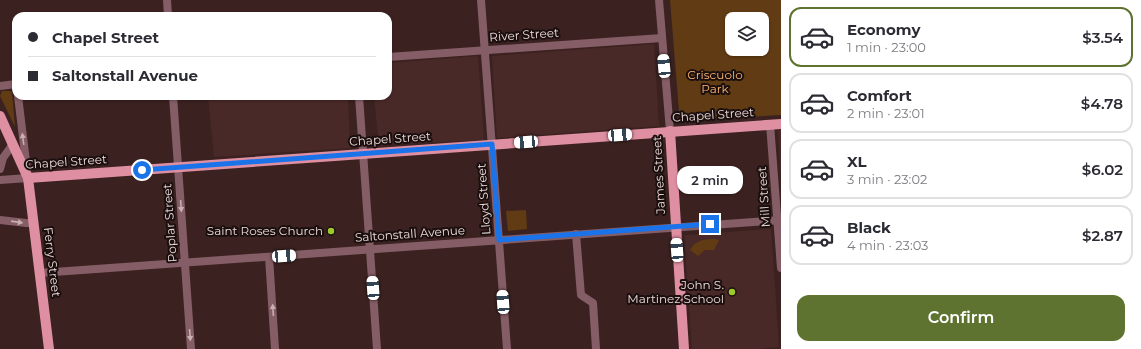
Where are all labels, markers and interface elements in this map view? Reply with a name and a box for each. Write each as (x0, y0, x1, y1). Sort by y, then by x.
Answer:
map controls (725, 12, 769, 56)
button: layers (725, 12, 769, 56)
icon: car (799, 19, 835, 55)
text: Economy (847, 20, 920, 39)
street label: River Street (489, 25, 559, 44)
text: Chapel Street (52, 28, 159, 47)
text: $3.54 (1082, 28, 1123, 47)
text: 1 min · 23:00 (847, 39, 926, 55)
car (657, 54, 671, 78)
text: Saltonstall Avenue (52, 66, 198, 85)
park label: Criscuolo Park (687, 67, 743, 96)
icon: car (799, 85, 835, 121)
text: Comfort (847, 86, 912, 105)
text: $4.78 (1081, 94, 1123, 113)
street label: Chapel Street (672, 104, 754, 125)
text: 2 min · 23:01 (847, 105, 925, 121)
street label: Chapel Street (349, 128, 431, 149)
car (608, 128, 632, 142)
one-way arrow (20, 133, 26, 145)
car (514, 135, 538, 149)
street label: James Street (649, 135, 668, 216)
street label: Chapel Street (25, 151, 107, 172)
icon: car (799, 151, 835, 187)
text: XL (847, 152, 866, 171)
text: $6.02 (1082, 160, 1123, 179)
route start (133, 161, 151, 179)
street label: Lloyd Street (474, 163, 493, 235)
callout: 2 min (677, 166, 743, 194)
street label: Mill Street (754, 166, 773, 228)
text: 3 min · 23:02 (847, 171, 927, 187)
text: 2 min (691, 172, 729, 188)
street label: Poplar Street (159, 183, 180, 263)
one-way arrow (177, 200, 184, 212)
route end (701, 215, 719, 233)
icon: car (799, 217, 835, 253)
text: Black (847, 218, 891, 237)
one-way arrow (11, 219, 23, 225)
street label: Saltonstall Avenue (354, 222, 466, 245)
place label: Saint Roses Church (207, 223, 323, 238)
street label: Ferry Street (41, 226, 64, 298)
marker: Saint Roses Church (326, 226, 336, 236)
text: $2.87 (1082, 226, 1123, 245)
text: 4 min · 23:03 (847, 237, 928, 253)
car (670, 238, 684, 262)
car (272, 249, 296, 263)
car (366, 276, 380, 300)
place label: John S. Martinez School (627, 277, 724, 306)
marker: John S. Martinez School (727, 287, 737, 297)
car (496, 290, 510, 314)
button: Confirm (797, 295, 1125, 341)
one-way arrow (269, 304, 276, 316)
one-way arrow (187, 329, 194, 341)

